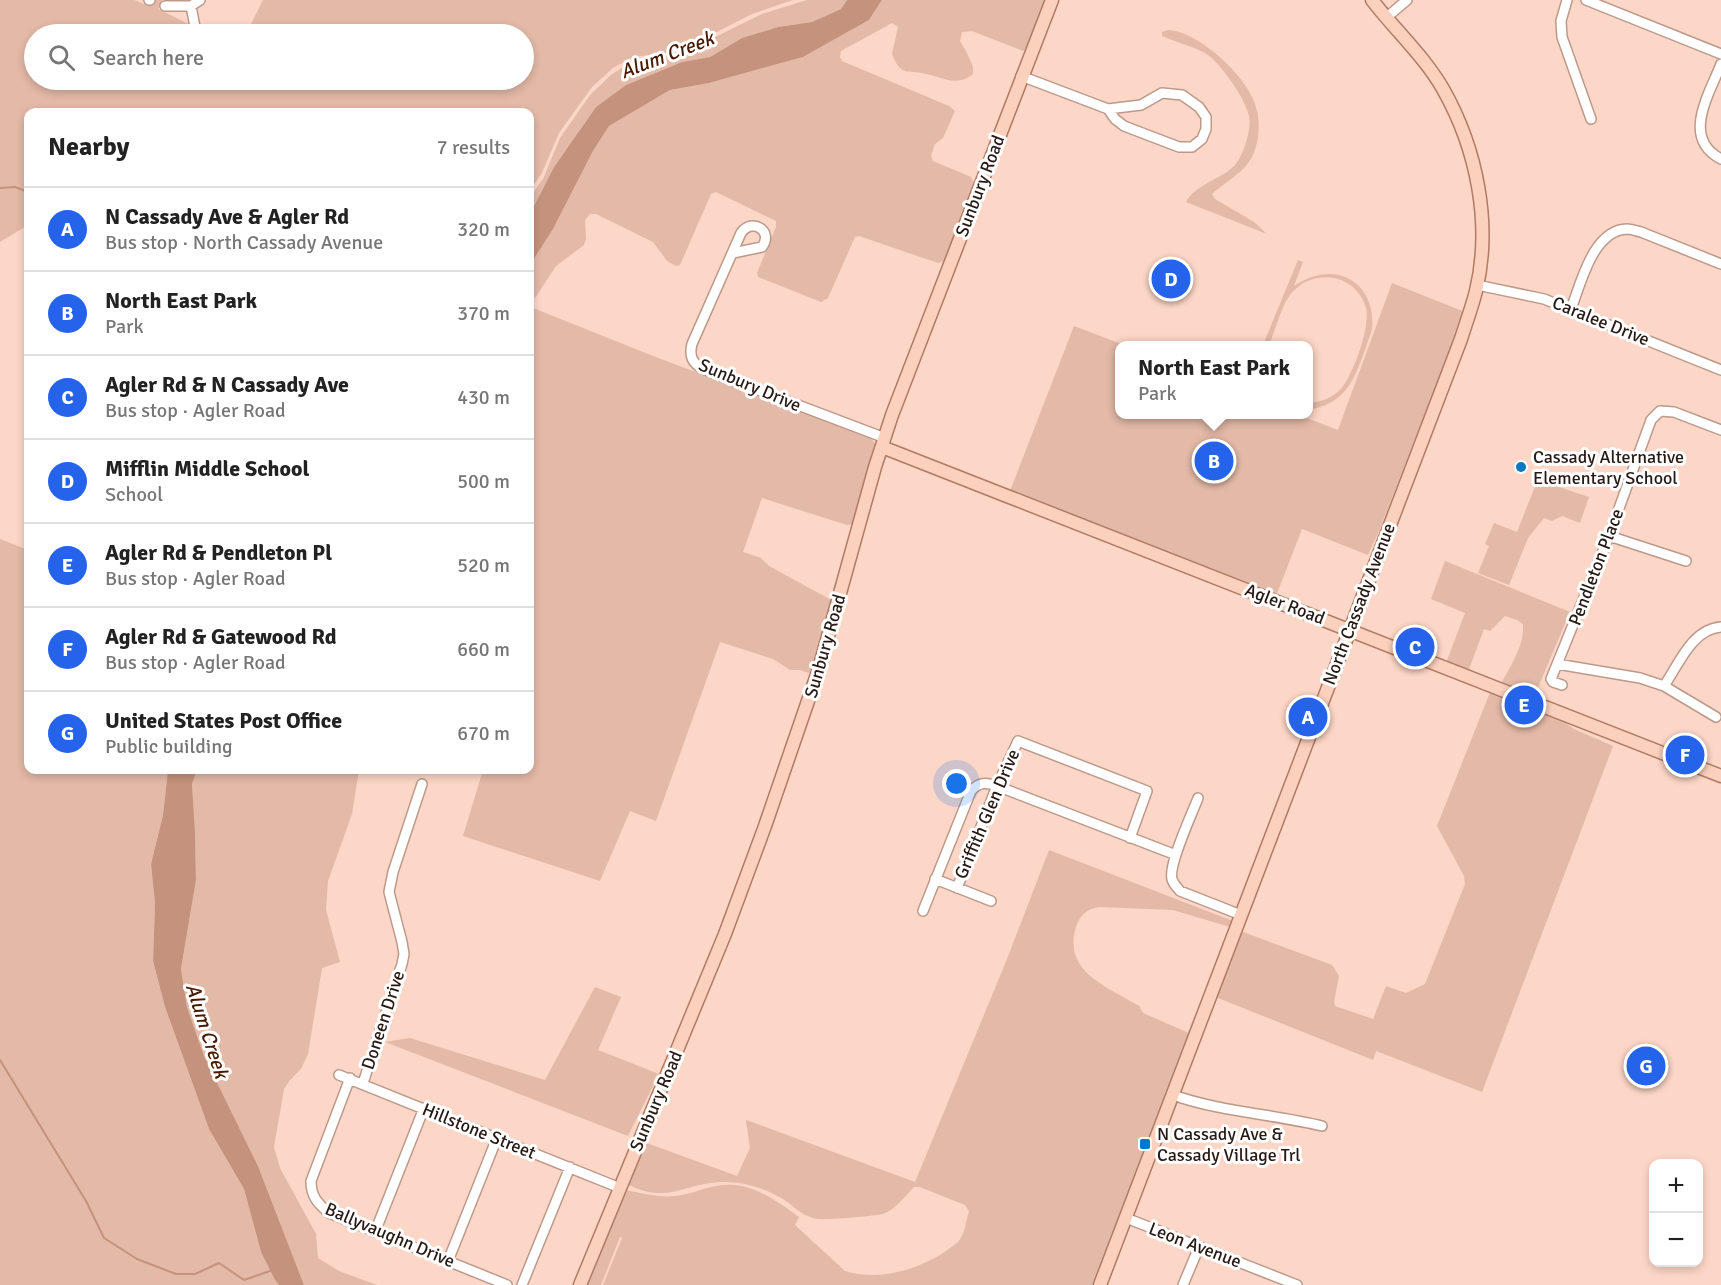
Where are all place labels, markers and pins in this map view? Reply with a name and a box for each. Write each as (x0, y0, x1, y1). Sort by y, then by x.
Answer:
pin: D (1152, 256, 1190, 302)
pin: B (1194, 438, 1234, 484)
place label: Cassady Alternative Elementary School (1533, 446, 1684, 489)
marker: Cassady Alternative Elementary School (1514, 460, 1528, 474)
pin: C (1396, 624, 1434, 670)
pin: E (1504, 682, 1544, 728)
pin: A (1288, 694, 1328, 740)
pin: F (1666, 732, 1704, 777)
pin: G (1626, 1044, 1666, 1088)
place label: N Cassady Ave & Cassady Village Trl (1157, 1123, 1301, 1166)
marker: N Cassady Ave & Cassady Village Trl (1138, 1137, 1152, 1151)

